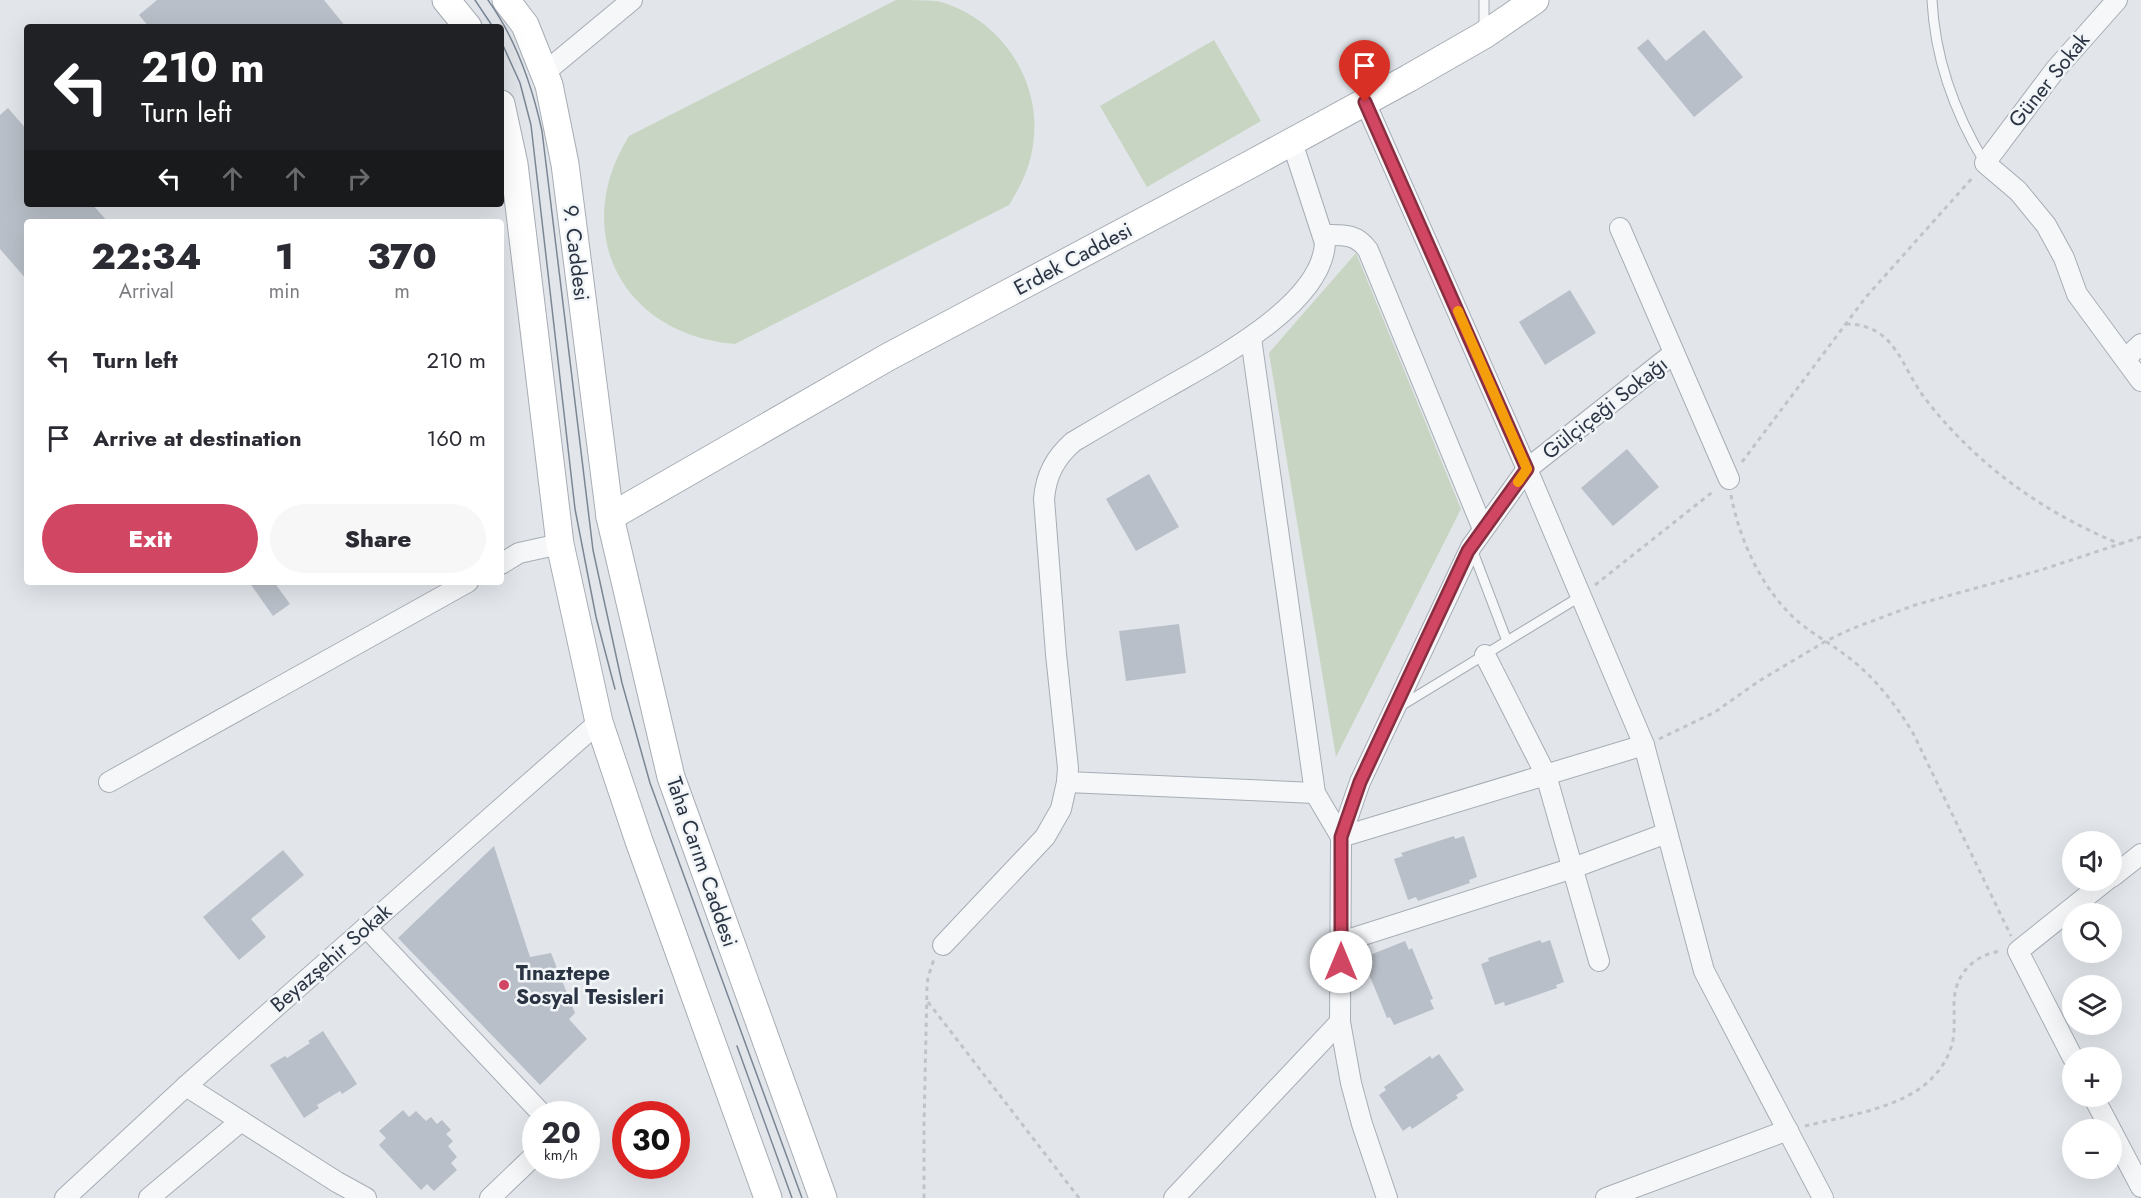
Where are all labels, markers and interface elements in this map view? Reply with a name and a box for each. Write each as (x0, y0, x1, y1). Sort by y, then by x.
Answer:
street label: Güner Sokak (2001, 26, 2097, 134)
text: 210 m (141, 37, 265, 98)
pin (1339, 40, 1390, 102)
icon: left (42, 48, 120, 126)
icon: arrive (1348, 49, 1381, 82)
text: Turn left (141, 93, 231, 132)
icon: left (153, 162, 186, 195)
icon: ahead (216, 162, 249, 195)
icon: ahead (279, 162, 312, 195)
icon: right (342, 162, 375, 195)
street label: 9. Caddesi (555, 203, 597, 303)
street label: Erdek Caddesi (1008, 215, 1138, 303)
text: 22:34 (91, 230, 202, 282)
text: 1 (275, 230, 294, 282)
text: 370 (367, 230, 437, 282)
text: Arrival (119, 277, 174, 306)
text: min (269, 277, 300, 306)
text: m (394, 277, 410, 306)
icon: left (42, 344, 75, 377)
text: Turn left (93, 344, 178, 376)
text: 210 m (427, 344, 486, 376)
street label: Gülçiçeği Sokağı (1536, 349, 1674, 467)
icon: arrive (42, 422, 75, 455)
text: Arrive at destination (93, 422, 302, 454)
text: 160 m (426, 422, 486, 454)
button: Exit (42, 504, 258, 573)
button: Share (270, 504, 486, 573)
street label: Taha Carım Caddesi (659, 773, 745, 951)
map controls (2062, 831, 2122, 1179)
button: sound (2062, 831, 2122, 891)
street label: Beyazşehir Sokak (264, 896, 399, 1019)
button: search (2062, 903, 2122, 963)
position arrow (1309, 930, 1373, 994)
place label: Tınaztepe Sosyal Tesisleri (516, 958, 664, 1012)
button: layers (2062, 975, 2122, 1035)
marker: Tınaztepe Sosyal Tesisleri (497, 978, 511, 992)
button: + (2062, 1047, 2122, 1107)
speed limit sign: 30 (612, 1101, 690, 1179)
text: 20 (541, 1111, 581, 1154)
button: − (2062, 1119, 2122, 1179)
text: km/h (544, 1144, 578, 1166)

